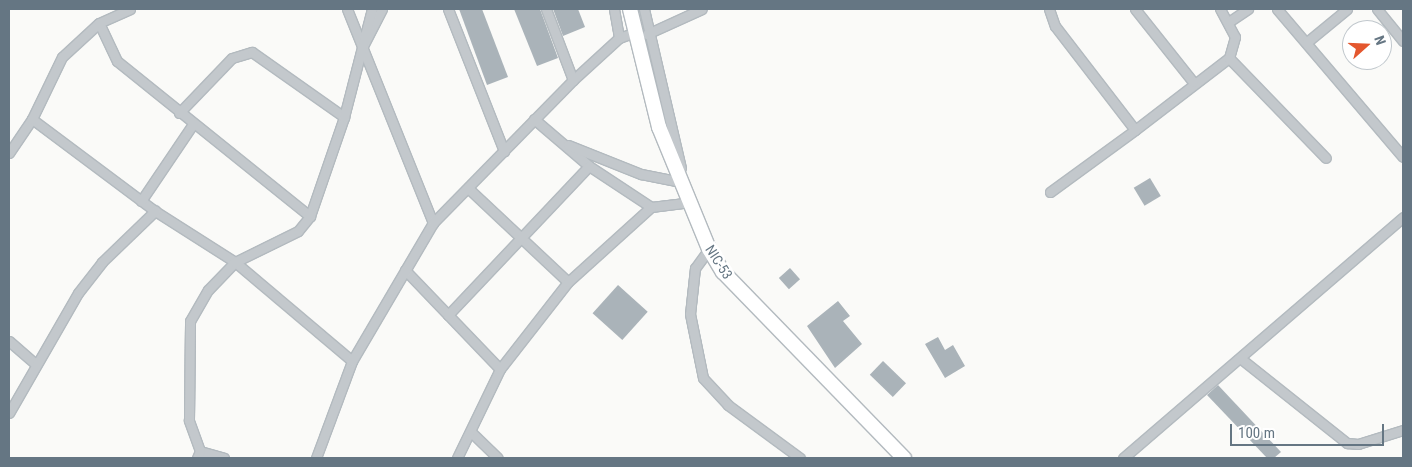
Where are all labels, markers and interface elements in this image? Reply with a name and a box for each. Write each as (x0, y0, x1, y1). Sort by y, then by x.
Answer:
north arrow (1342, 20, 1392, 70)
text: N (1371, 33, 1389, 47)
street label: NIC-53 (702, 242, 736, 282)
scale bar (1232, 414, 1386, 446)
text: 100 m (1238, 424, 1275, 442)

